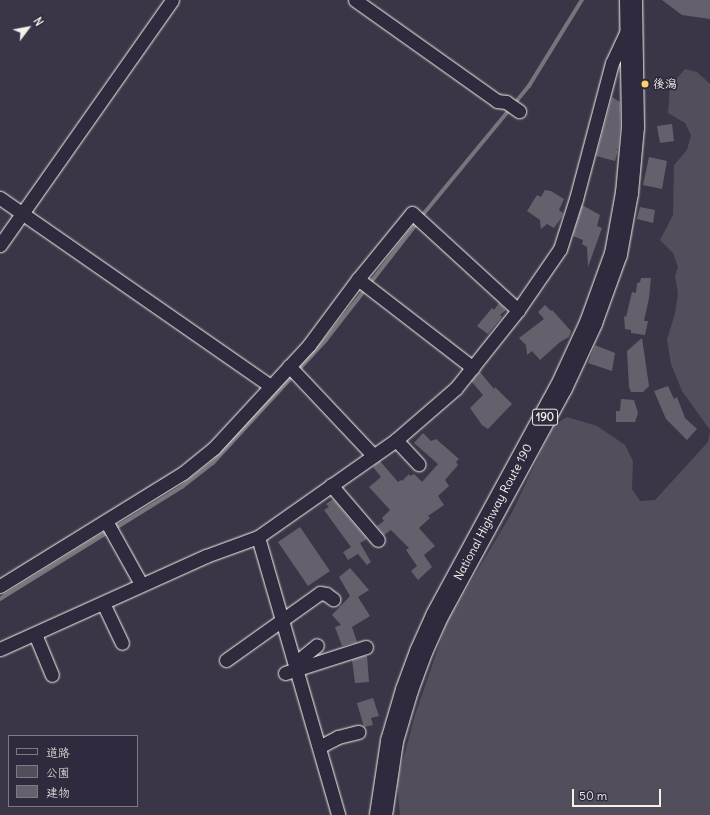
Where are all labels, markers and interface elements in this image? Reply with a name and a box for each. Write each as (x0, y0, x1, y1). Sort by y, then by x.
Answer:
north arrow (8, 8, 48, 48)
text: N (30, 15, 46, 29)
place label: 後潟 (653, 77, 677, 91)
marker: 後潟 (640, 79, 650, 89)
road number: 190 (532, 408, 558, 426)
street label: National Highway Route 190 (451, 441, 535, 583)
legend (8, 735, 138, 807)
text: 道路 (46, 745, 70, 760)
text: 公園 (46, 765, 70, 780)
scale bar (574, 781, 663, 807)
text: 建物 (46, 785, 70, 800)
text: 50 m (579, 788, 607, 803)

